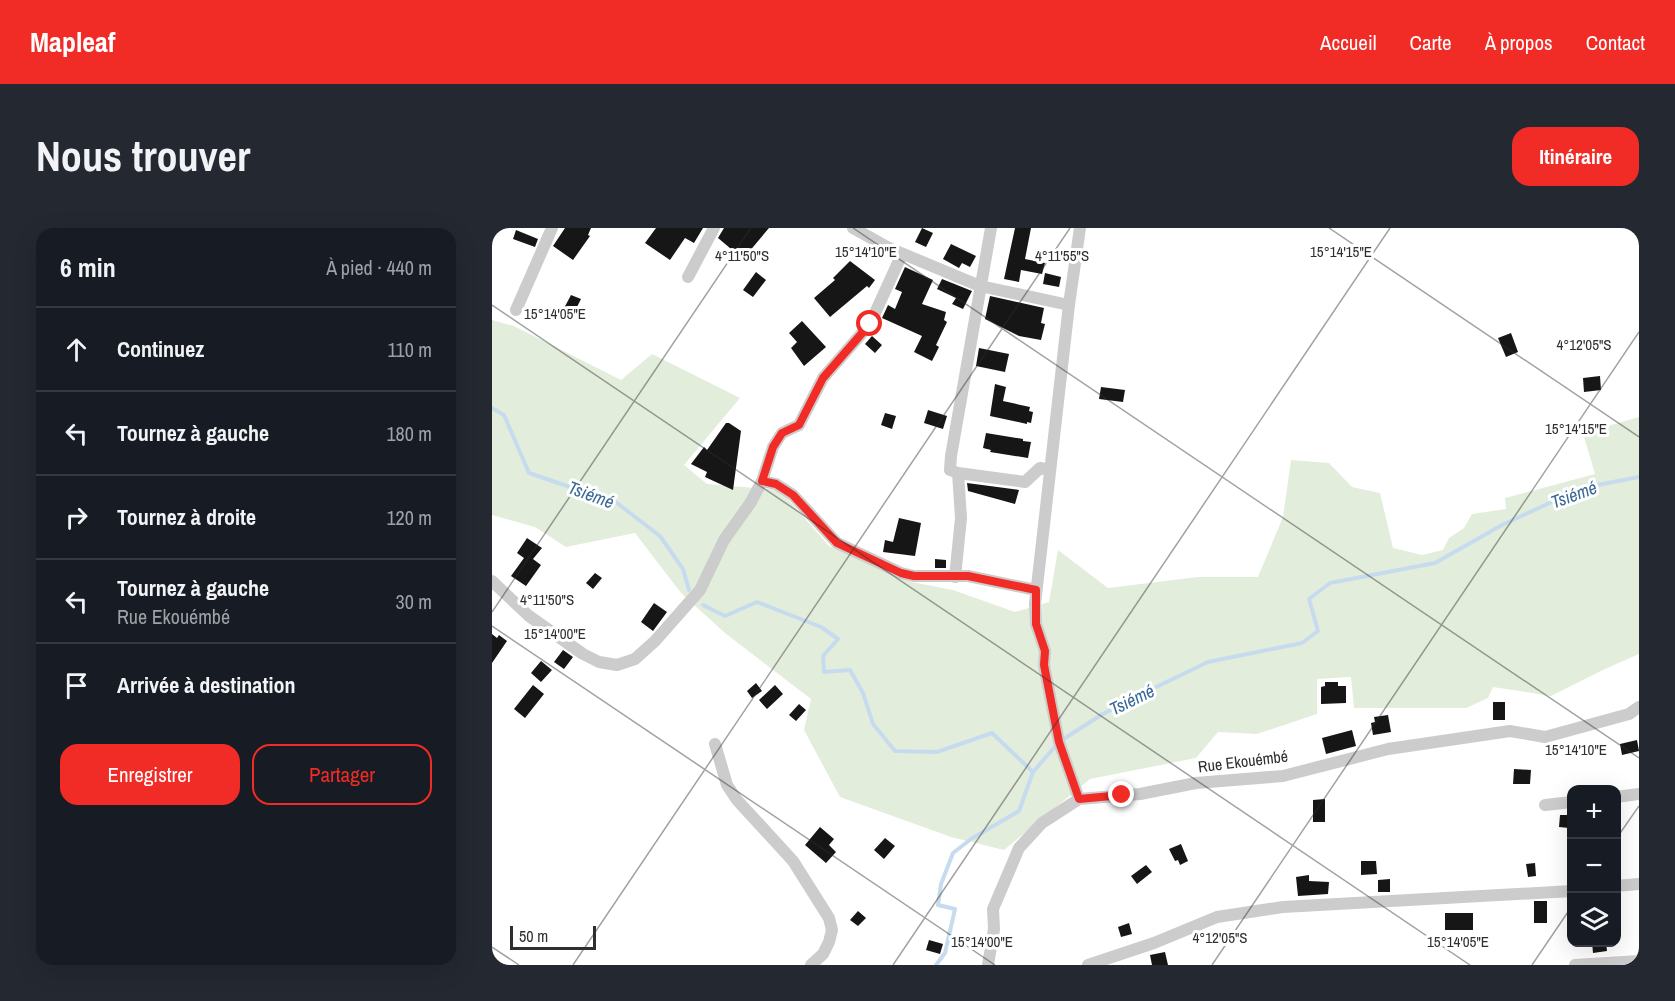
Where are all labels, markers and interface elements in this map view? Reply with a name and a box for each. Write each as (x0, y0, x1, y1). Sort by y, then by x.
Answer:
text: Mapleaf (30, 23, 115, 61)
text: Accueil (1320, 28, 1377, 57)
text: Carte (1410, 28, 1452, 57)
text: À propos (1485, 28, 1553, 57)
text: Contact (1586, 28, 1645, 57)
button: Itinéraire (1512, 127, 1639, 186)
text: Nous trouver (36, 128, 250, 184)
text: 15°14'10"E (835, 241, 897, 262)
text: 15°14'15"E (1310, 241, 1372, 262)
text: 4°11'50"S (715, 245, 769, 266)
text: 4°11'55"S (1035, 245, 1089, 266)
text: 6 min (60, 250, 116, 285)
text: À pied · 440 m (326, 254, 432, 281)
text: 15°14'05"E (524, 303, 586, 324)
route start (856, 310, 882, 336)
icon: ahead (60, 333, 93, 366)
text: Continuez (117, 334, 204, 364)
text: 4°12'05"S (1556, 334, 1612, 355)
text: 110 m (388, 336, 432, 363)
icon: left (60, 417, 93, 450)
text: Tournez à gauche (117, 418, 269, 448)
text: 15°14'15"E (1545, 418, 1607, 439)
text: 180 m (386, 420, 432, 447)
water label: Tsiémé (565, 475, 618, 514)
water label: Tsiémé (1547, 475, 1600, 514)
icon: right (60, 501, 93, 534)
text: Tournez à droite (117, 502, 256, 532)
text: 120 m (386, 504, 432, 531)
text: Tournez à gauche (117, 573, 269, 603)
icon: left (60, 585, 93, 618)
text: 30 m (396, 588, 432, 615)
text: 4°11'50"S (520, 589, 574, 610)
text: Rue Ekouémbé (117, 603, 230, 630)
text: 15°14'00"E (524, 623, 586, 644)
icon: arrive (60, 669, 93, 702)
text: Arrivée à destination (117, 670, 295, 700)
water label: Tsiémé (1105, 678, 1158, 721)
text: 15°14'10"E (1545, 739, 1607, 760)
button: Enregistrer (60, 744, 240, 805)
button: Partager (252, 744, 432, 805)
street label: Rue Ekouémbé (1197, 745, 1289, 777)
route end (1108, 781, 1134, 807)
map controls (1567, 785, 1621, 947)
button: + (1567, 785, 1621, 839)
button: − (1567, 839, 1621, 893)
button: layers (1567, 893, 1621, 947)
scale bar (510, 923, 596, 950)
text: 50 m (519, 925, 548, 947)
text: 4°12'05"S (1192, 927, 1248, 948)
text: 15°14'00"E (951, 931, 1013, 952)
text: 15°14'05"E (1427, 931, 1489, 952)

